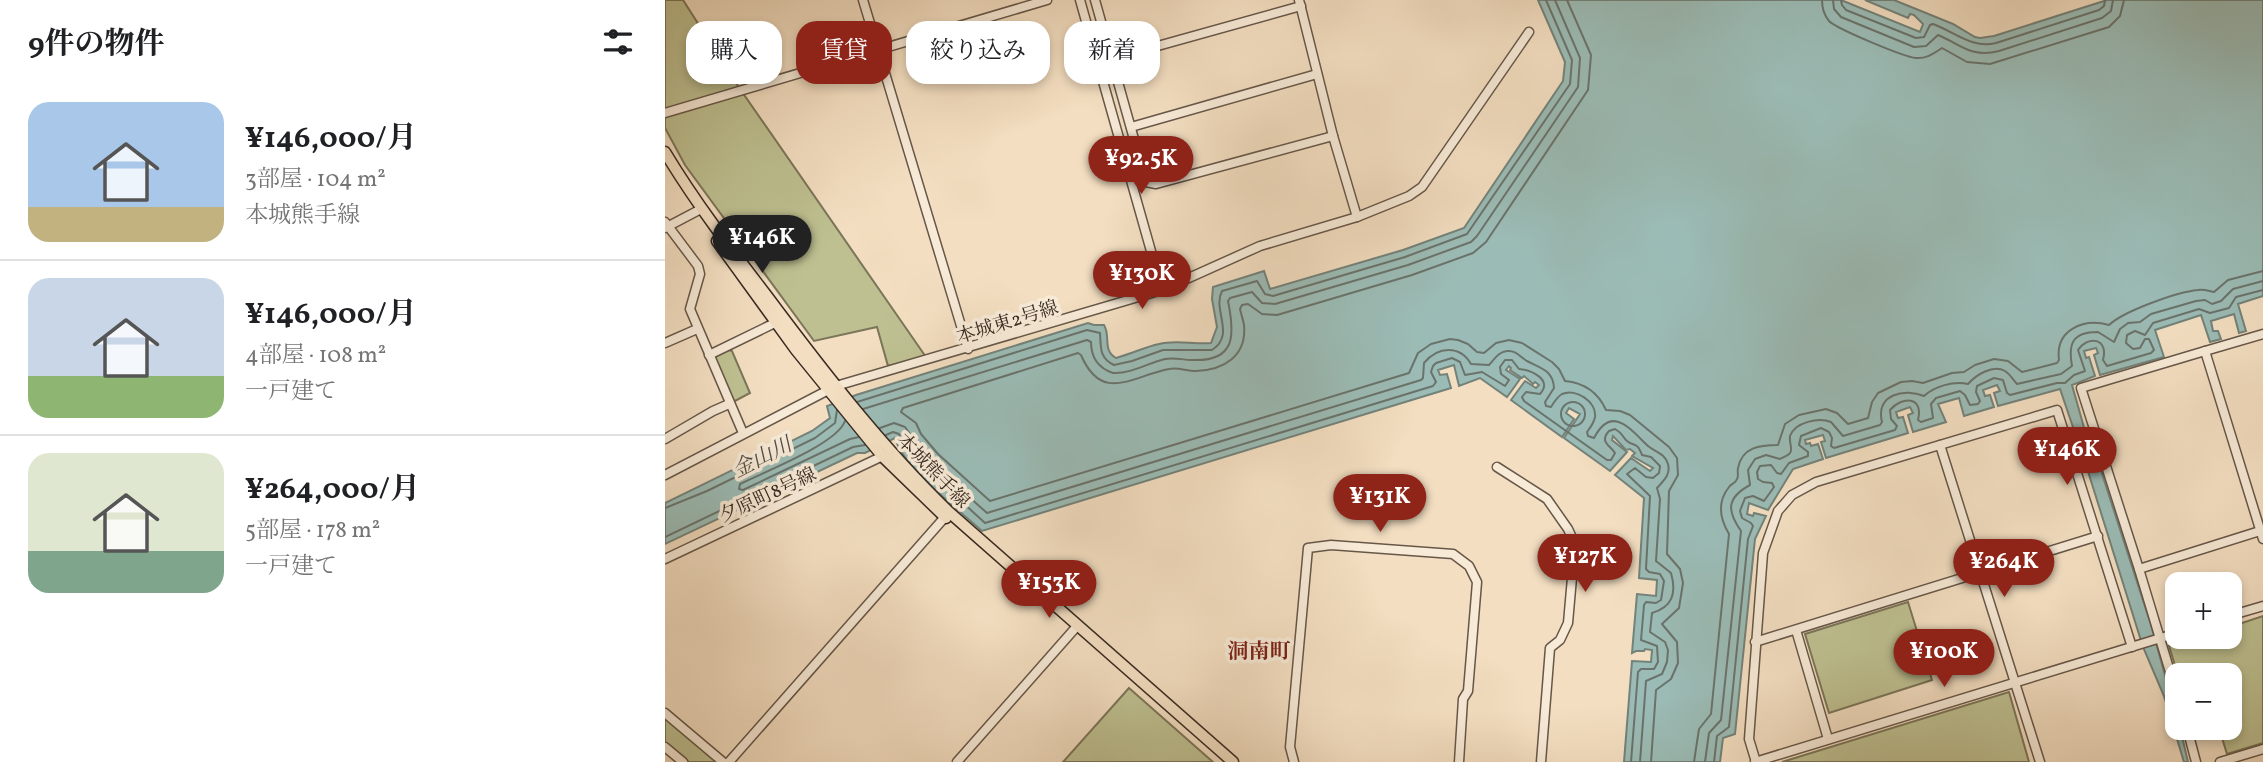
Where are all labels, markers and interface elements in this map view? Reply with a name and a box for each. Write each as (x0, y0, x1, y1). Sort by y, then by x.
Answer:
chip: 購入 (686, 21, 782, 84)
chip: 賃貸 (796, 21, 892, 84)
chip: 絞り込み (906, 21, 1050, 84)
chip: 新着 (1064, 21, 1160, 84)
icon: filters (599, 23, 637, 61)
text: 9件の物件 (28, 24, 165, 66)
text: ¥146,000/月 (245, 118, 417, 160)
icon: home (84, 130, 168, 214)
pin: ¥92.5K (1084, 136, 1198, 196)
text: ¥92.5K (1104, 143, 1178, 175)
text: 3部屋 · 104 m² (245, 164, 386, 196)
text: 本城熊手線 (245, 200, 360, 232)
pin: ¥146K (713, 216, 811, 275)
text: ¥146K (729, 222, 795, 254)
pin: ¥130K (1093, 252, 1191, 311)
text: ¥130K (1109, 258, 1175, 290)
text: ¥146,000/月 (245, 294, 417, 336)
street label: 本城東2号線 (953, 295, 1062, 351)
icon: home (84, 306, 168, 390)
text: 4部屋 · 108 m² (245, 340, 386, 372)
text: 一戸建て (245, 376, 337, 408)
street label: 本城熊手線 (890, 428, 975, 515)
pin: ¥146K (2018, 428, 2116, 487)
water label: 金山川 (728, 430, 799, 486)
text: ¥146K (2034, 434, 2100, 466)
street label: 夕原町8号線 (715, 462, 821, 530)
text: ¥264,000/月 (245, 469, 420, 511)
pin: ¥131K (1331, 475, 1429, 534)
icon: home (84, 481, 168, 565)
text: ¥131K (1349, 481, 1411, 513)
text: 5部屋 · 178 m² (245, 515, 380, 547)
pin: ¥127K (1536, 534, 1634, 594)
pin: ¥264K (1955, 540, 2053, 599)
text: ¥127K (1553, 541, 1617, 573)
text: ¥264K (1969, 546, 2039, 578)
text: 一戸建て (245, 551, 337, 583)
pin: ¥153K (1000, 560, 1098, 620)
text: ¥153K (1017, 567, 1081, 599)
map controls (2165, 572, 2242, 740)
button: + (2165, 572, 2242, 649)
pin: ¥100K (1895, 630, 1993, 689)
text: ¥100K (1910, 636, 1979, 668)
district label: 洞南町 (1228, 638, 1291, 667)
button: − (2165, 663, 2242, 740)

